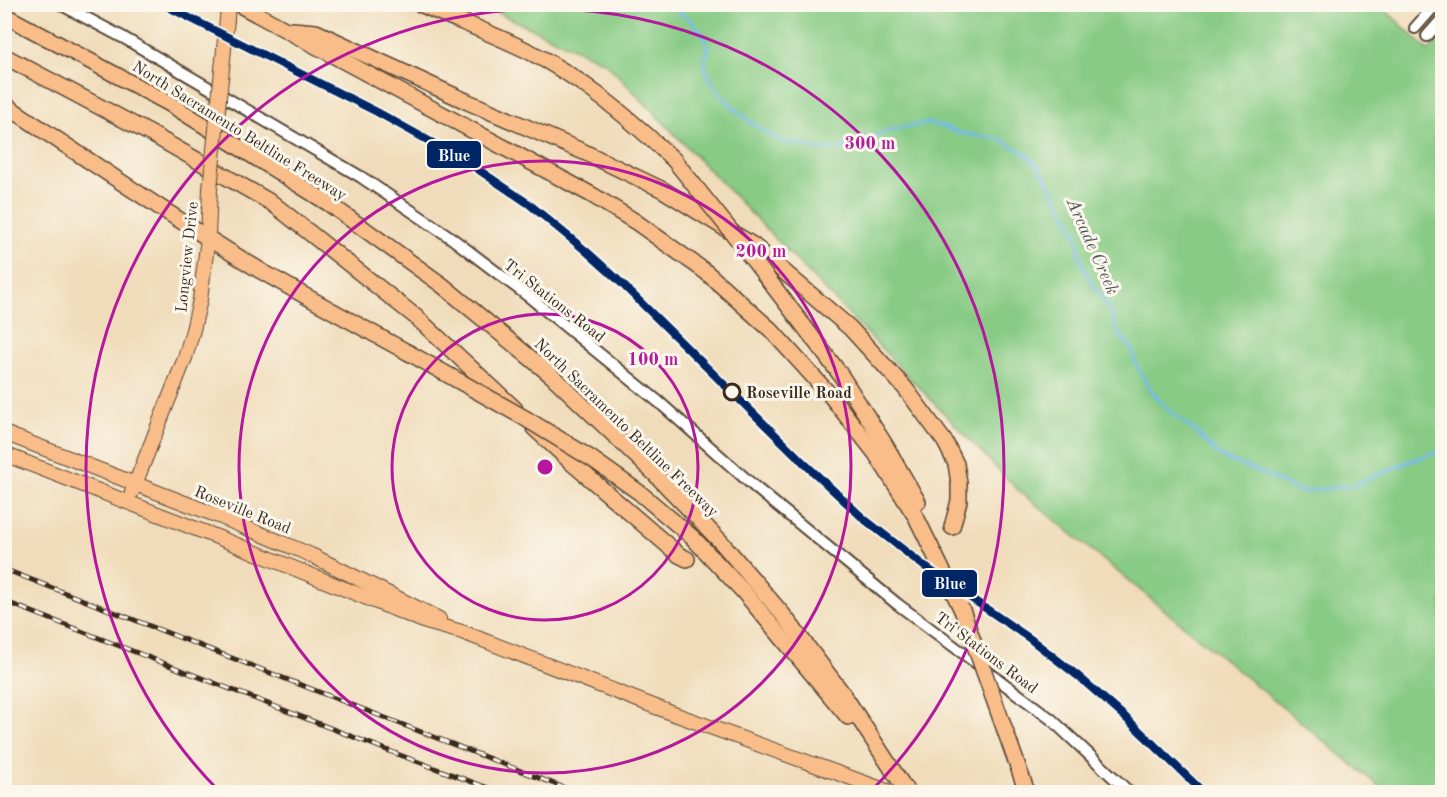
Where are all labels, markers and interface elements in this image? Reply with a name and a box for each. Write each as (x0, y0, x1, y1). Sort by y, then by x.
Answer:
street label: North Sacramento Beltline Freeway (129, 59, 349, 205)
text: 300 m (845, 135, 895, 153)
line badge: Blue (426, 140, 482, 169)
text: Blue (438, 149, 470, 165)
water label: Arcade Creek (1062, 195, 1121, 297)
street label: Longview Drive (174, 201, 202, 313)
text: 200 m (736, 243, 786, 261)
street label: Tri Stations Road (500, 257, 607, 346)
street label: North Sacramento Beltline Freeway (530, 336, 721, 521)
text: 100 m (628, 351, 678, 369)
marker: Roseville Road (723, 383, 741, 401)
place label: Roseville Road (746, 386, 852, 402)
centre of rings (535, 457, 555, 477)
street label: Roseville Road (192, 484, 293, 537)
line badge: Blue (921, 569, 978, 598)
text: Blue (934, 577, 966, 593)
street label: Tri Stations Road (932, 610, 1040, 697)

